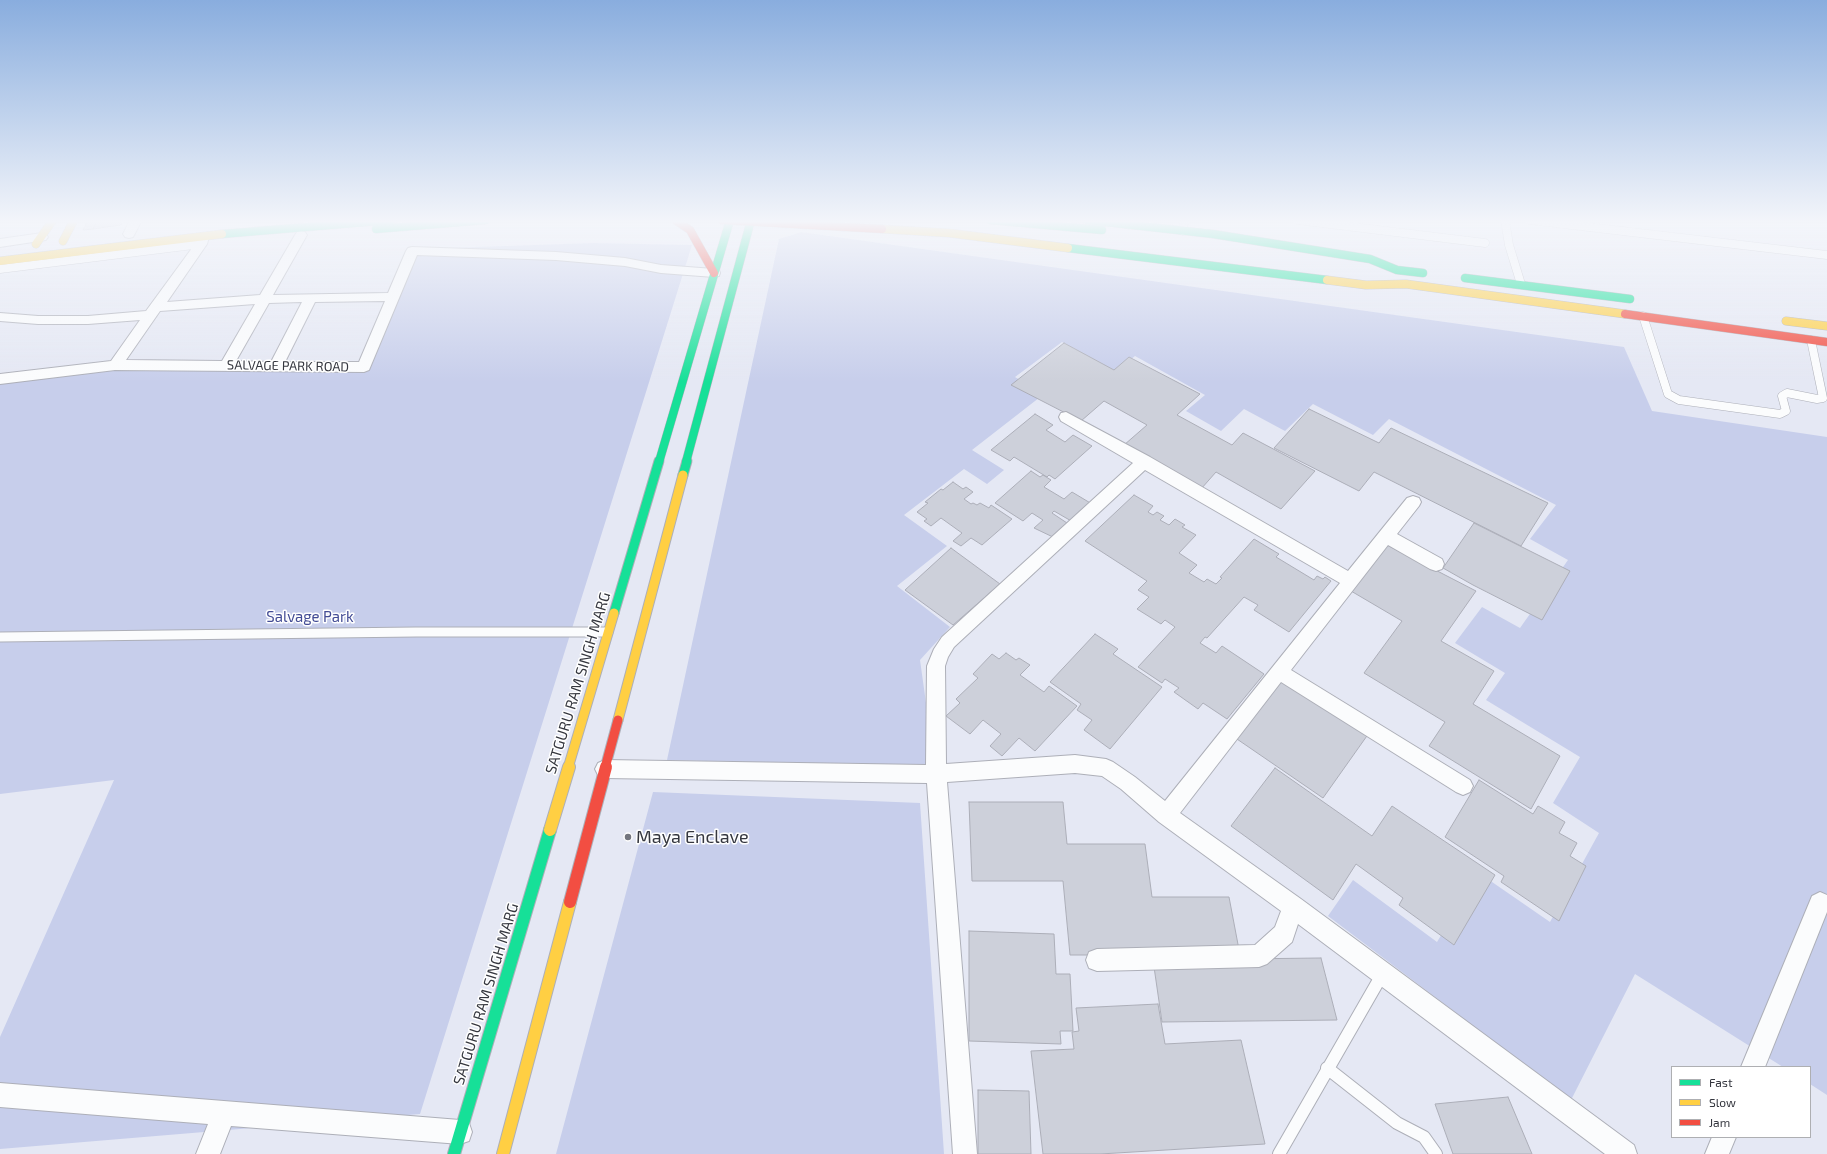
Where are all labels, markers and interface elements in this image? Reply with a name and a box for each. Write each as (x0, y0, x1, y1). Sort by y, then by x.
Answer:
street label: SALVAGE PARK ROAD (227, 357, 349, 375)
street label: SATGURU RAM SINGH MARG (542, 590, 614, 776)
park label: Salvage Park (266, 608, 354, 626)
place label: Maya Enclave (636, 826, 749, 848)
marker: Maya Enclave (623, 832, 633, 842)
street label: SATGURU RAM SINGH MARG (450, 901, 522, 1087)
legend (1671, 1066, 1811, 1138)
text: Fast (1709, 1075, 1732, 1089)
text: Slow (1709, 1095, 1736, 1109)
text: Jam (1709, 1115, 1730, 1129)

